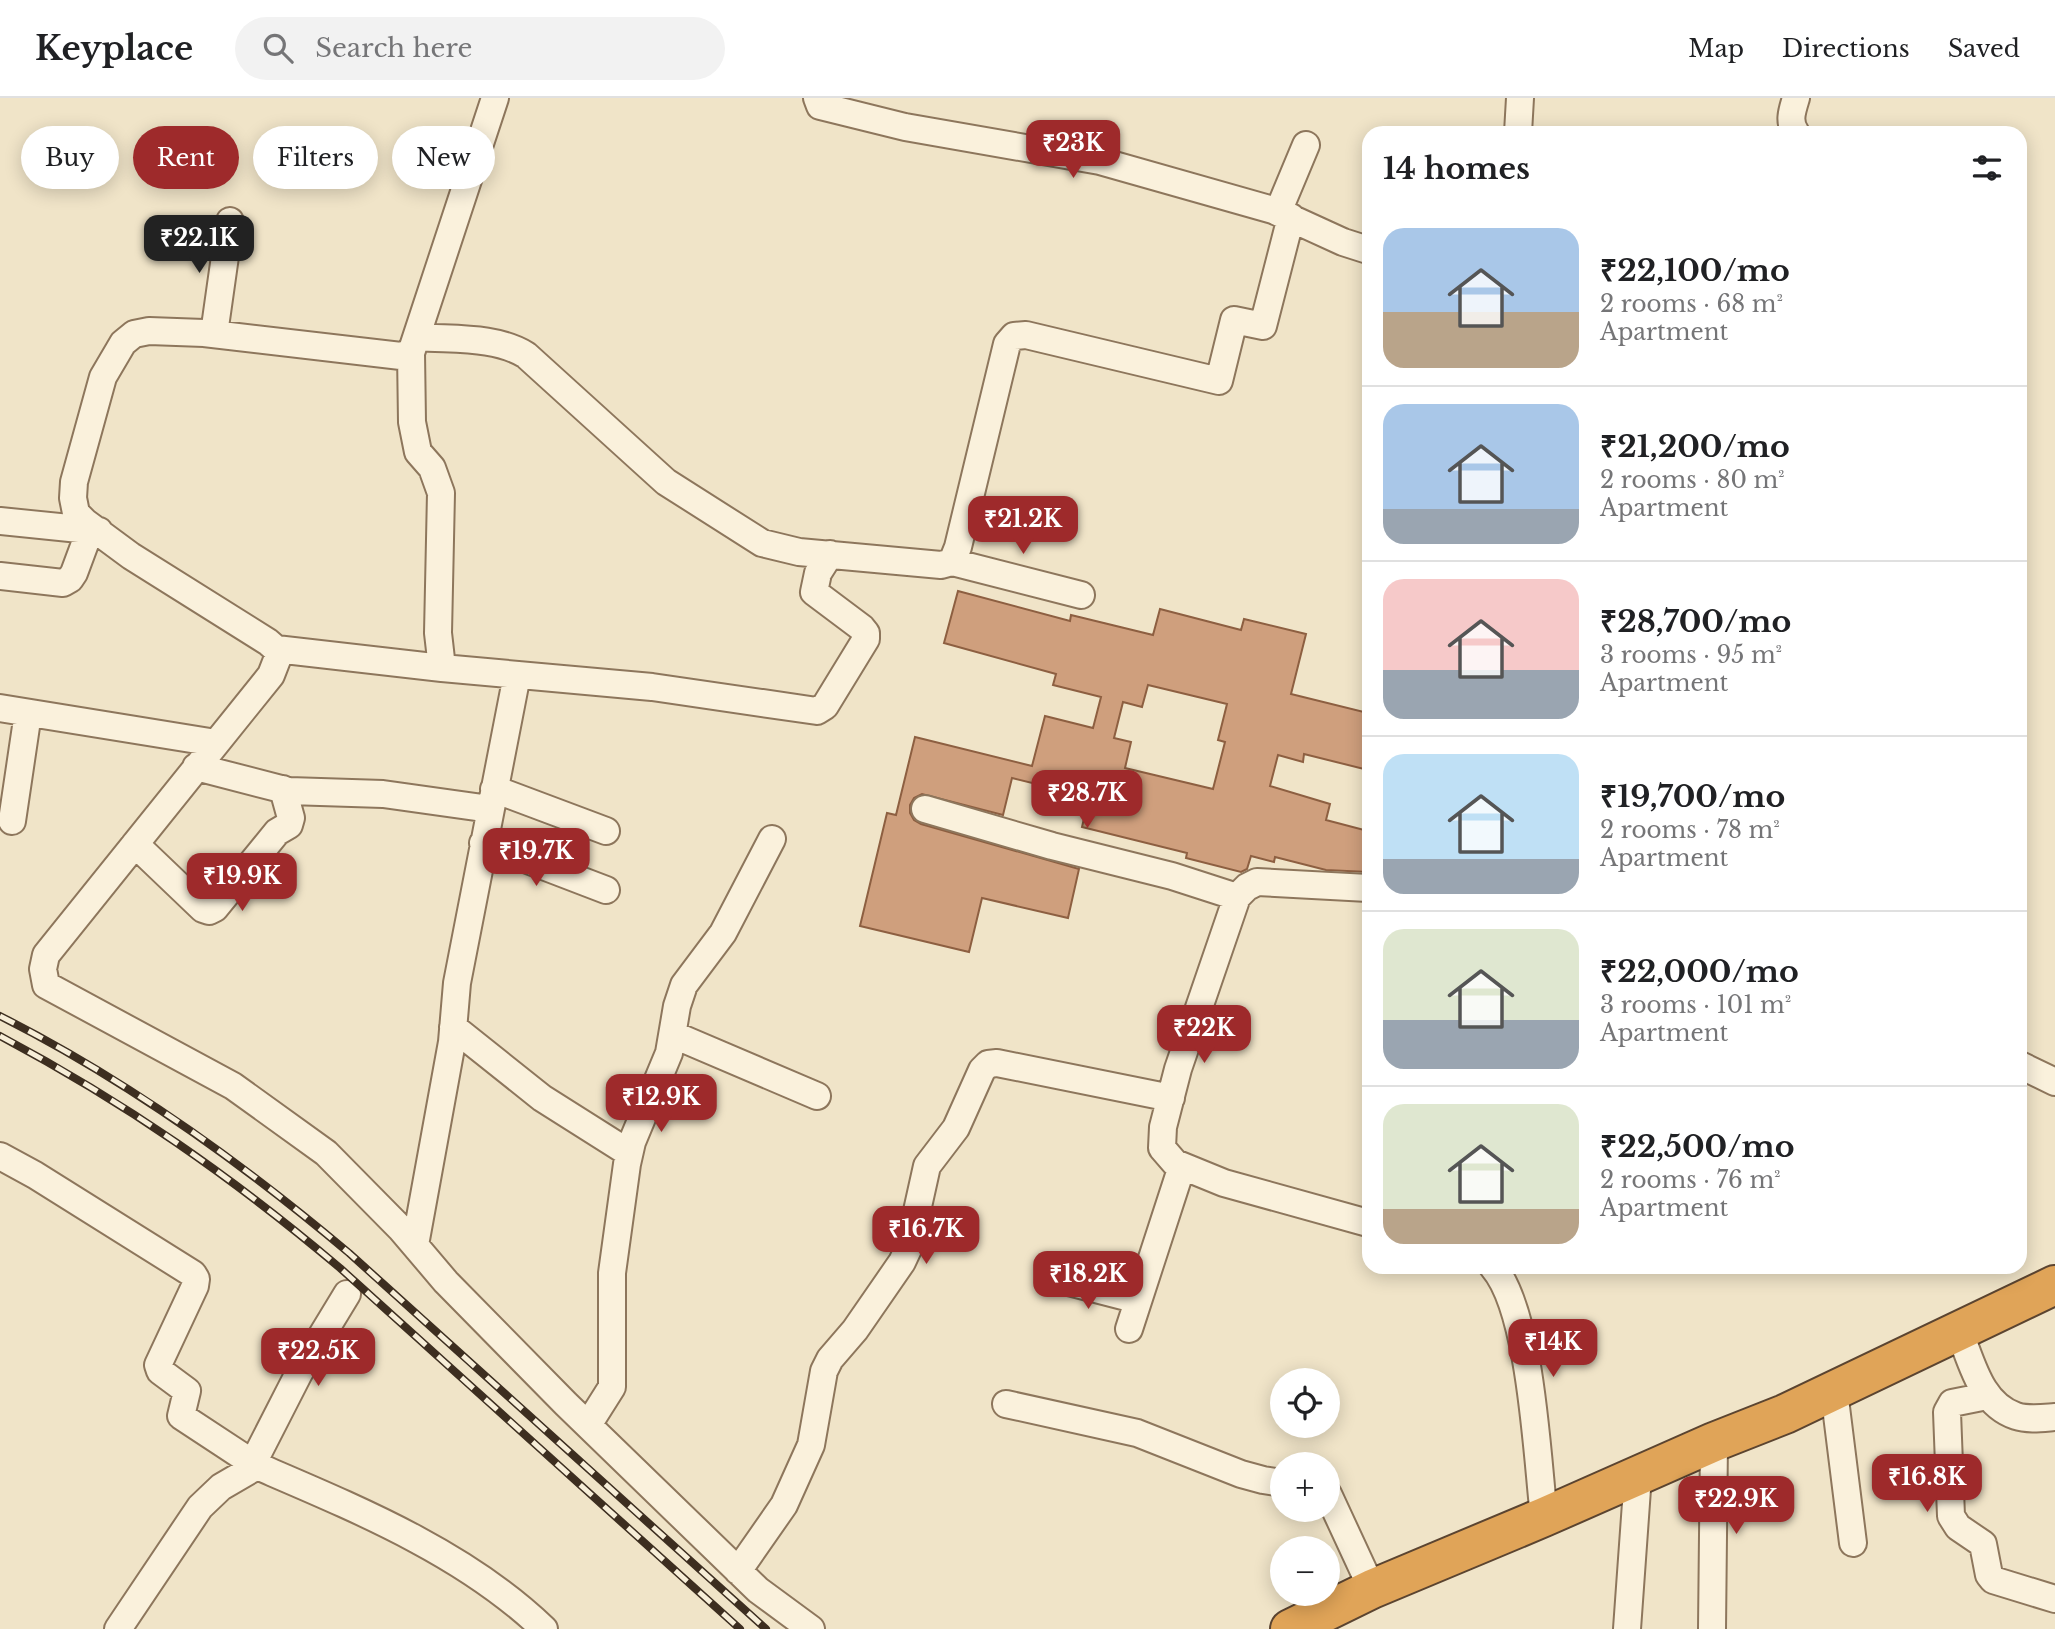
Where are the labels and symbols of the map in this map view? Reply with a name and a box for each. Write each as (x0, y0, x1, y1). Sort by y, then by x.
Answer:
pin: ₹23K (1032, 120, 1114, 180)
pin: ₹22.1K (142, 216, 256, 275)
pin: ₹21.2K (966, 496, 1080, 556)
pin: ₹28.7K (1030, 770, 1144, 830)
pin: ₹19.7K (479, 828, 593, 888)
pin: ₹19.9K (185, 854, 299, 913)
pin: ₹22K (1163, 1006, 1245, 1065)
pin: ₹12.9K (604, 1074, 718, 1134)
pin: ₹16.7K (869, 1206, 983, 1266)
pin: ₹18.2K (1031, 1252, 1145, 1311)
pin: ₹14K (1512, 1320, 1594, 1379)
pin: ₹22.5K (261, 1328, 375, 1388)
pin: ₹16.8K (1870, 1454, 1984, 1514)
pin: ₹22.9K (1679, 1476, 1793, 1536)

